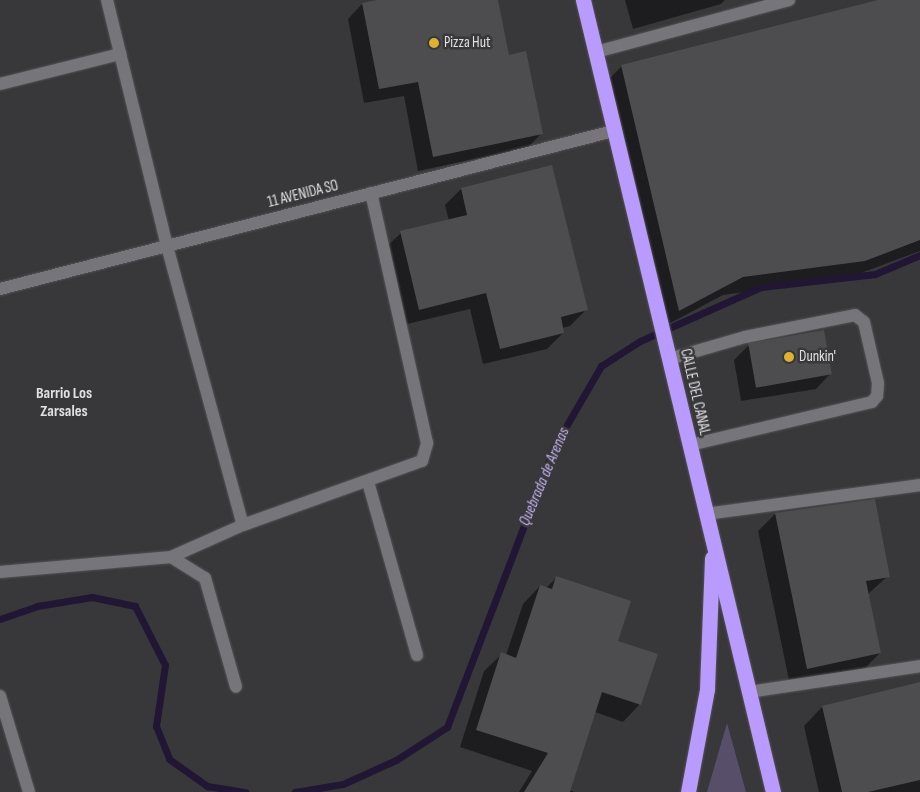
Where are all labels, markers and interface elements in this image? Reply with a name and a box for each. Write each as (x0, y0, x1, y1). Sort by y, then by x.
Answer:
place label: Pizza Hut (444, 34, 491, 52)
marker: Pizza Hut (428, 37, 440, 49)
street label: 11 AVENIDA SO (266, 177, 340, 211)
street label: CALLE DEL CANAL (676, 347, 714, 437)
place label: Dunkin' (799, 348, 836, 366)
marker: Dunkin' (783, 351, 795, 363)
district label: Barrio Los Zarsales (36, 384, 92, 422)
water label: Quebrada de Arenas (516, 425, 574, 529)

